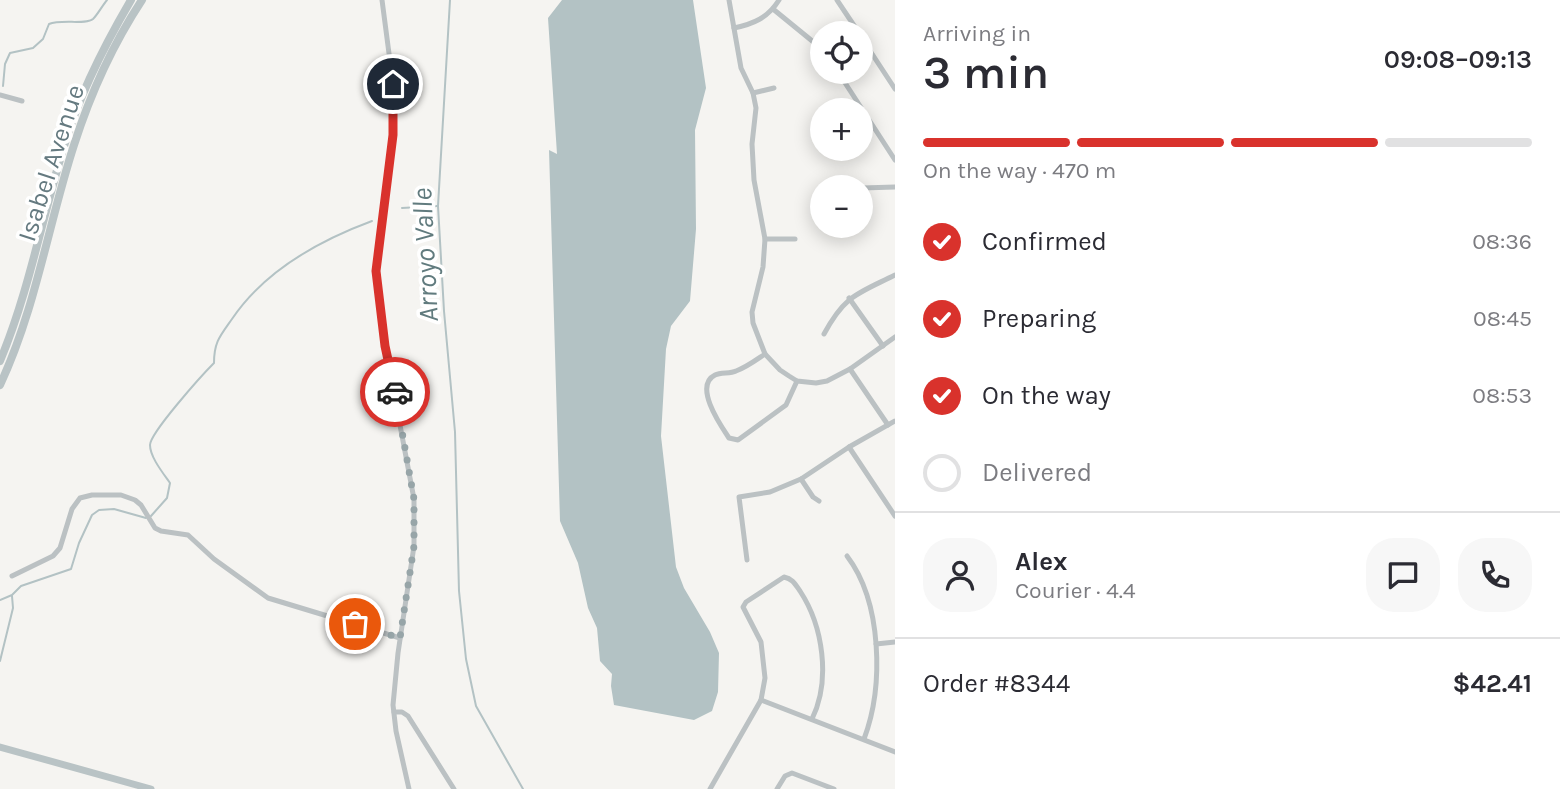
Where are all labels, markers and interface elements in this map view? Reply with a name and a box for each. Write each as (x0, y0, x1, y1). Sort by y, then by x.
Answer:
text: Arriving in (923, 20, 1031, 47)
map controls (810, 21, 873, 238)
button: locate (810, 21, 873, 84)
text: 09:08–09:13 (1384, 44, 1532, 75)
text: 3 min (923, 46, 1049, 100)
pin (363, 54, 423, 114)
icon: home (374, 65, 412, 103)
street label: Isabel Avenue (11, 81, 91, 245)
button: + (810, 98, 873, 161)
text: On the way · 470 m (923, 157, 1116, 184)
button: − (810, 175, 873, 238)
water label: Arroyo Valle (405, 187, 445, 323)
icon: check (923, 223, 961, 261)
text: Confirmed (982, 226, 1107, 257)
text: 08:36 (1472, 228, 1532, 255)
icon: check (923, 300, 961, 338)
text: Preparing (982, 303, 1096, 334)
text: 08:45 (1473, 305, 1532, 332)
courier (360, 357, 430, 427)
icon: car (376, 373, 414, 411)
icon: check (923, 377, 961, 415)
text: On the way (982, 380, 1111, 411)
text: 08:53 (1472, 382, 1532, 409)
text: Delivered (982, 457, 1092, 488)
button: person (923, 538, 997, 612)
button: chat (1366, 538, 1440, 612)
button: phone (1458, 538, 1532, 612)
text: Alex (1015, 546, 1067, 577)
text: Courier · 4.4 (1015, 577, 1136, 604)
pin (325, 594, 385, 654)
icon: bag (336, 605, 374, 643)
text: Order #8344 (923, 668, 1070, 699)
text: $42.41 (1453, 668, 1532, 699)

